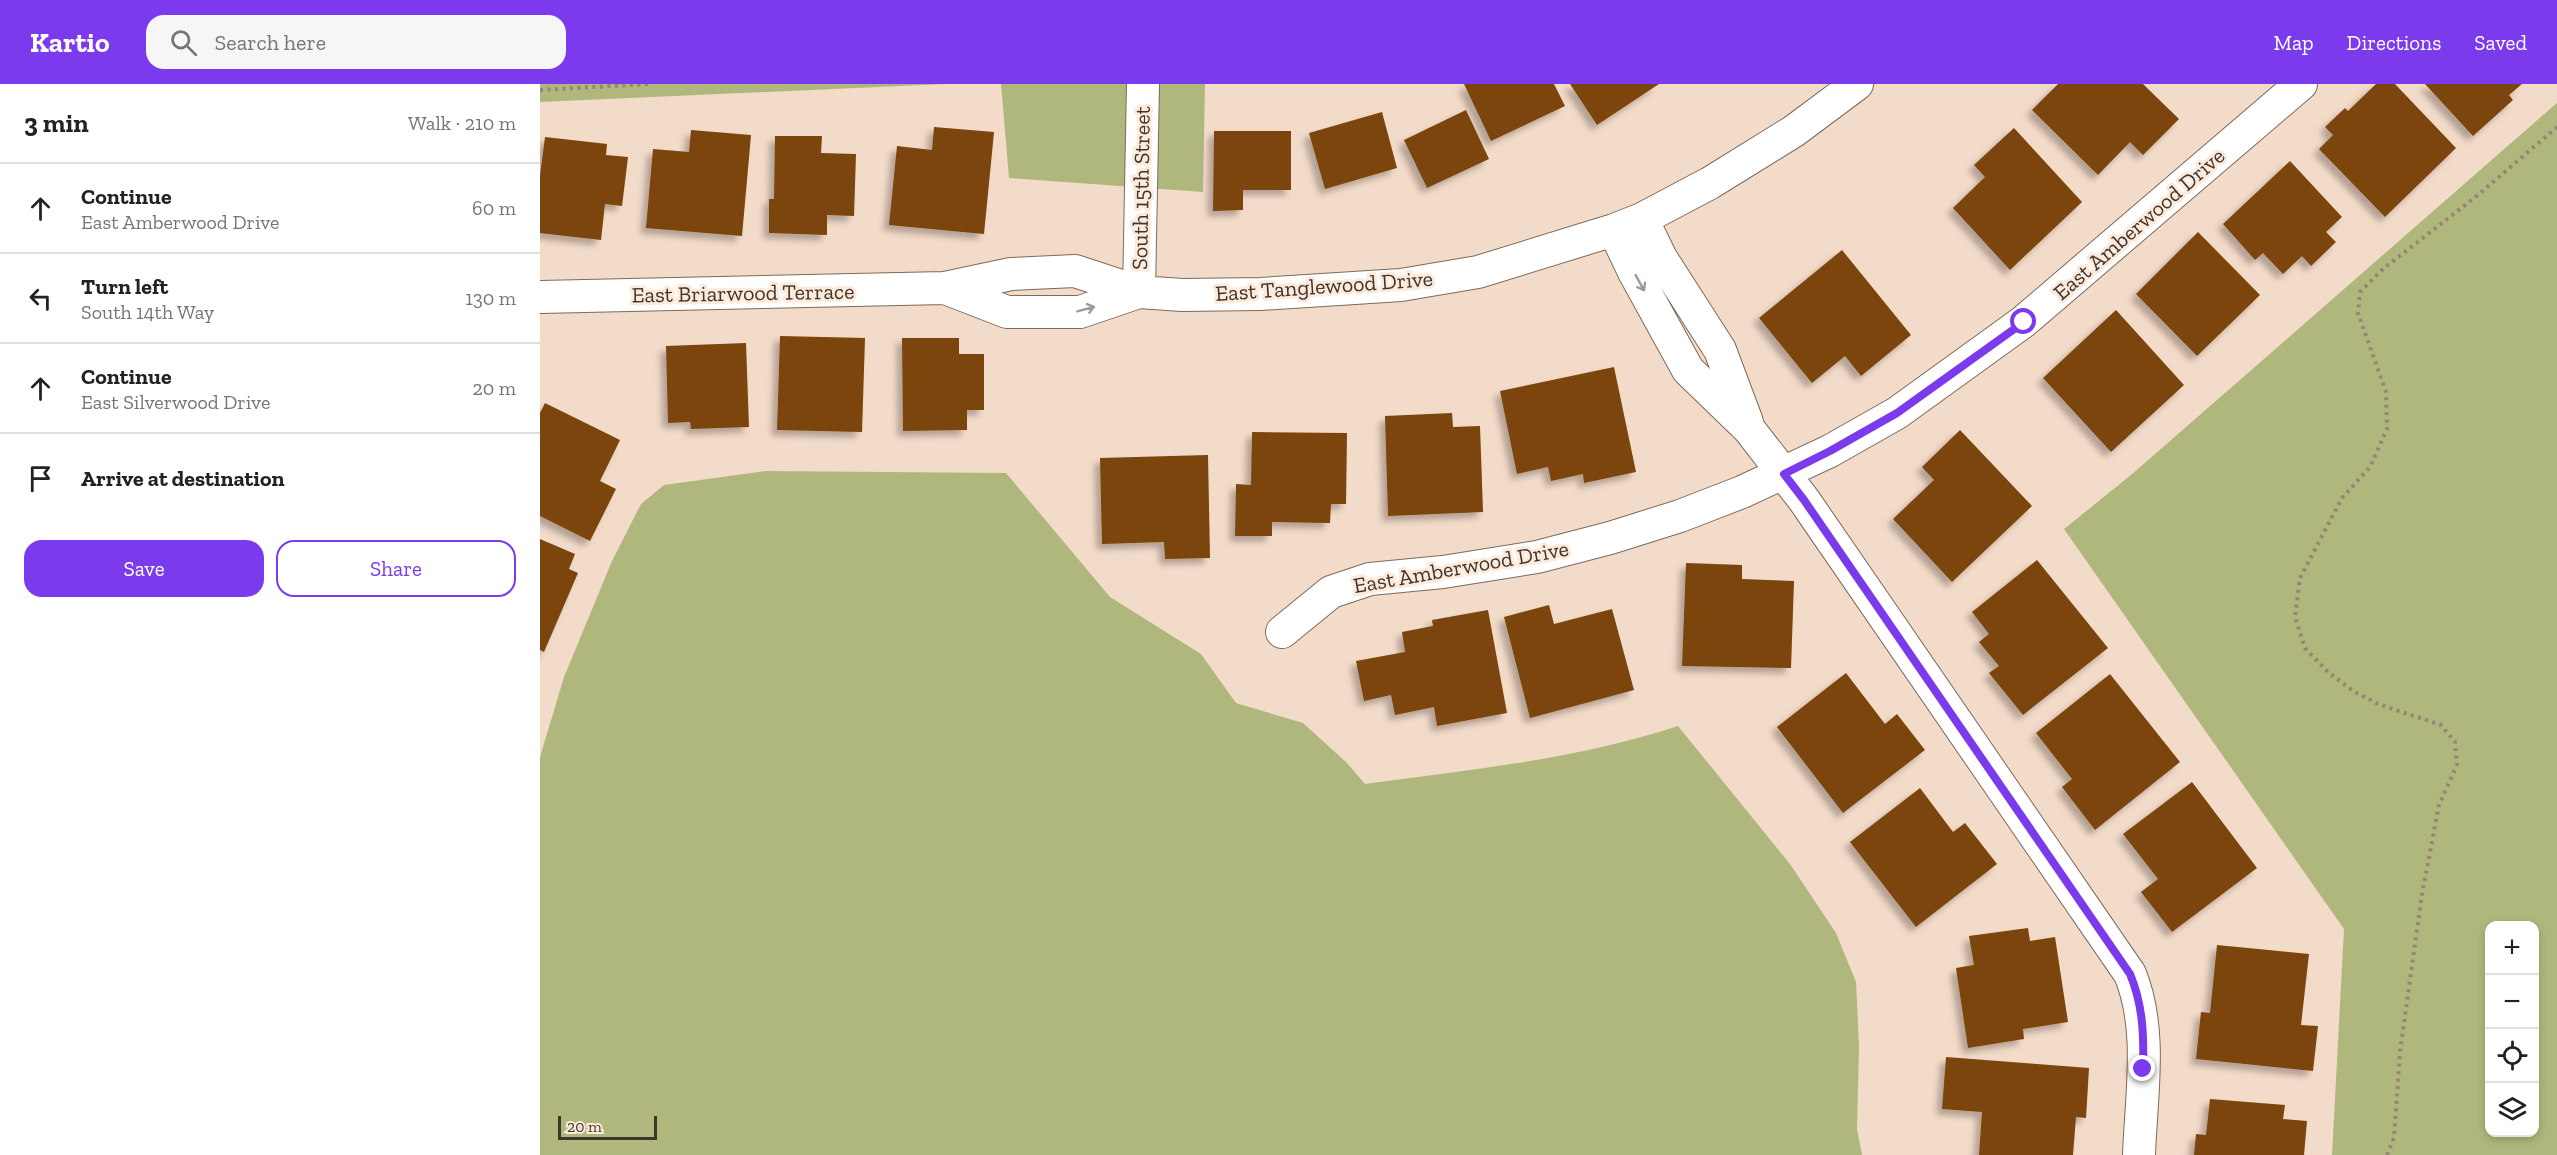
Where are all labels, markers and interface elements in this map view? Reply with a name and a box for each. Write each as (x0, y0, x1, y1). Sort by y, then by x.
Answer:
search box (146, 15, 566, 69)
text: Kartio (30, 26, 110, 59)
icon: search (167, 26, 200, 59)
text: Search here (215, 29, 326, 56)
text: Map (2274, 30, 2314, 55)
text: Directions (2347, 30, 2441, 55)
text: Saved (2474, 30, 2527, 55)
street label: South 15th Street (1126, 105, 1156, 270)
text: 3 min (24, 107, 89, 139)
text: Walk · 210 m (408, 111, 516, 135)
street label: East Amberwood Drive (2048, 142, 2230, 306)
text: Continue (81, 183, 172, 210)
icon: ahead (24, 192, 57, 225)
text: 60 m (472, 196, 516, 220)
text: East Amberwood Drive (81, 210, 279, 234)
street label: East Tanglewood Drive (1214, 265, 1434, 307)
text: Turn left (81, 273, 168, 300)
one-way arrow (1634, 274, 1646, 291)
street label: East Briarwood Terrace (631, 278, 855, 308)
icon: left (24, 282, 57, 315)
text: 130 m (465, 286, 516, 310)
text: South 14th Way (81, 300, 214, 324)
one-way arrow (1076, 303, 1095, 315)
route start (2010, 308, 2036, 334)
text: Continue (81, 363, 172, 390)
icon: ahead (24, 372, 57, 405)
text: 20 m (472, 376, 516, 400)
text: East Silverwood Drive (81, 390, 270, 414)
icon: arrive (24, 462, 57, 495)
text: Arrive at destination (81, 465, 284, 492)
street label: East Amberwood Drive (1351, 535, 1571, 599)
button: Save (24, 540, 264, 597)
button: Share (276, 540, 516, 597)
map controls (2485, 921, 2539, 1137)
button: + (2485, 921, 2539, 975)
button: − (2485, 975, 2539, 1029)
button: locate (2485, 1029, 2539, 1083)
route end (2129, 1055, 2155, 1081)
button: layers (2485, 1083, 2539, 1137)
scale bar (558, 1113, 657, 1140)
text: 20 m (567, 1117, 602, 1136)

